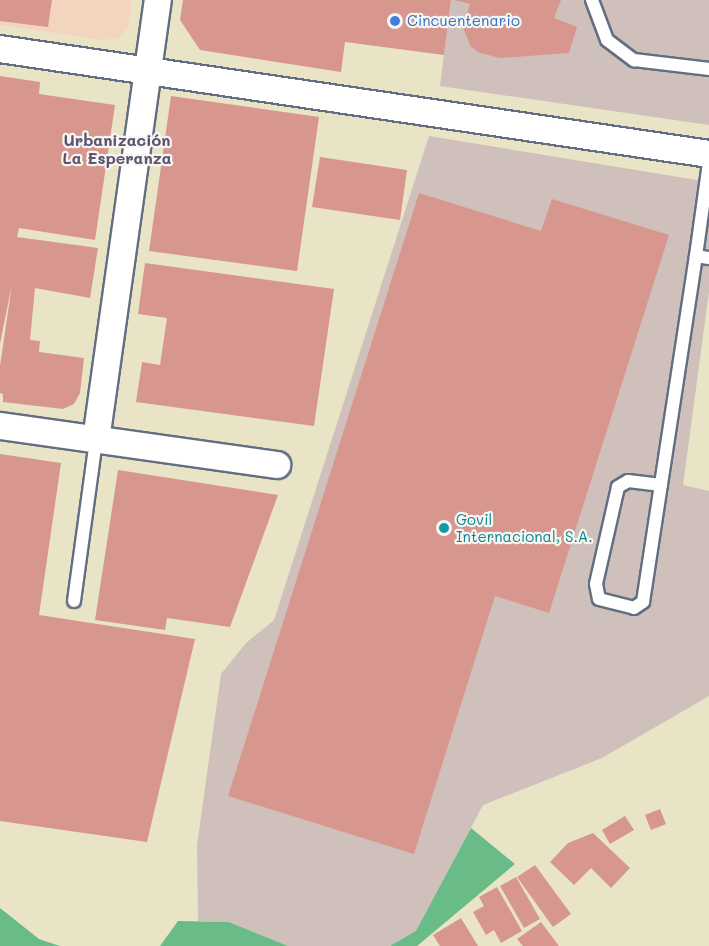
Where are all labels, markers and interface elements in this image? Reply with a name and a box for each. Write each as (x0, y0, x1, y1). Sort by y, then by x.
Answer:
place label: Cincuentenario (407, 12, 520, 30)
marker: Cincuentenario (388, 14, 402, 28)
district label: Urbanización La Esperanza (63, 130, 171, 168)
place label: Govil Internacional, S.A. (456, 510, 593, 545)
marker: Govil Internacional, S.A. (437, 521, 451, 535)

